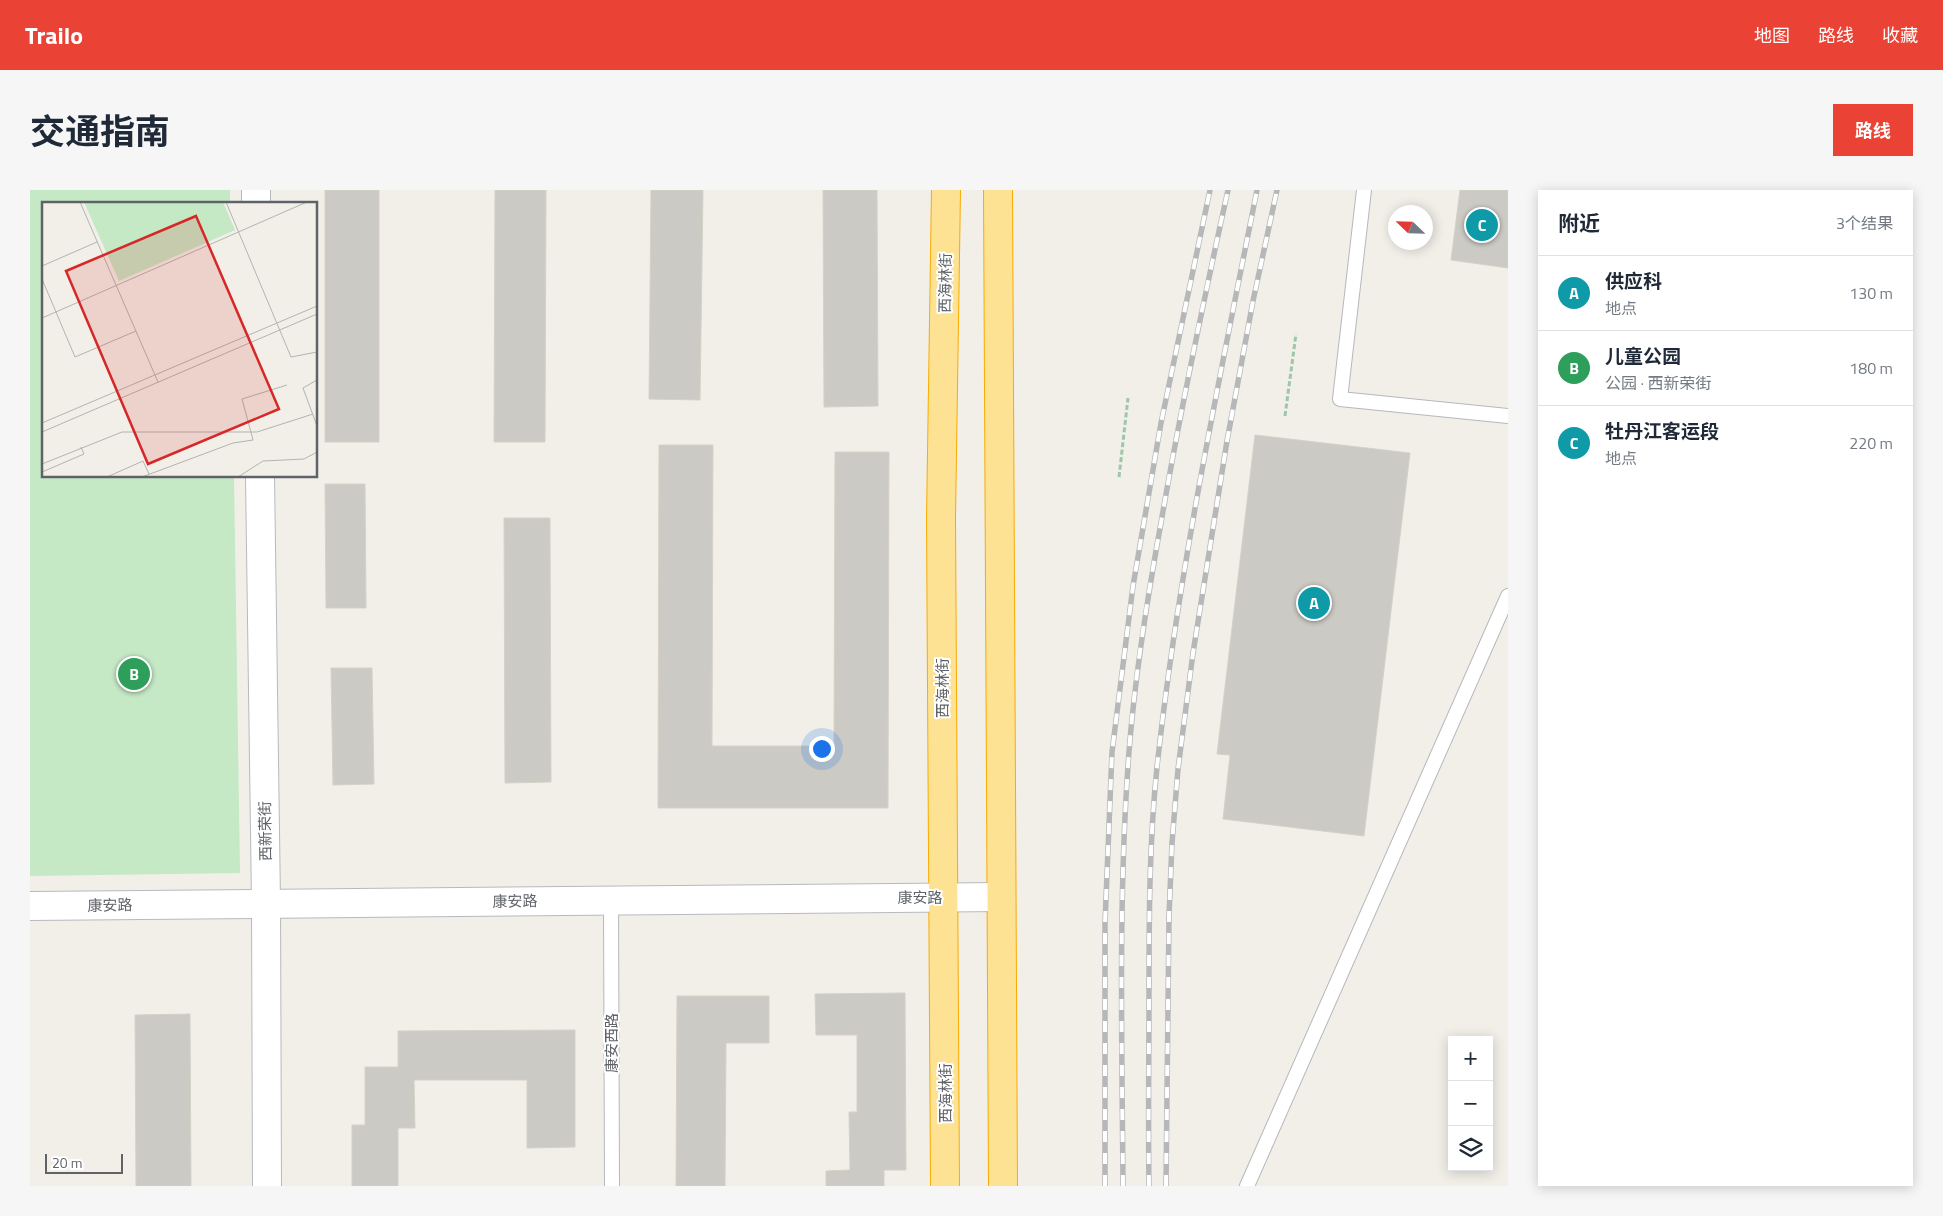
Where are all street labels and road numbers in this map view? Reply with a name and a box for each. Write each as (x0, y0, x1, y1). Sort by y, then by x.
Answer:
street label: 西海林街 (933, 253, 957, 313)
street label: 西海林街 (931, 658, 954, 718)
street label: 西新荣街 (253, 801, 277, 861)
street label: 康安路 (897, 886, 943, 909)
street label: 康安路 (492, 889, 538, 913)
street label: 康安路 (87, 893, 133, 917)
street label: 康安西路 (600, 1013, 623, 1073)
street label: 西海林街 (934, 1063, 957, 1123)

